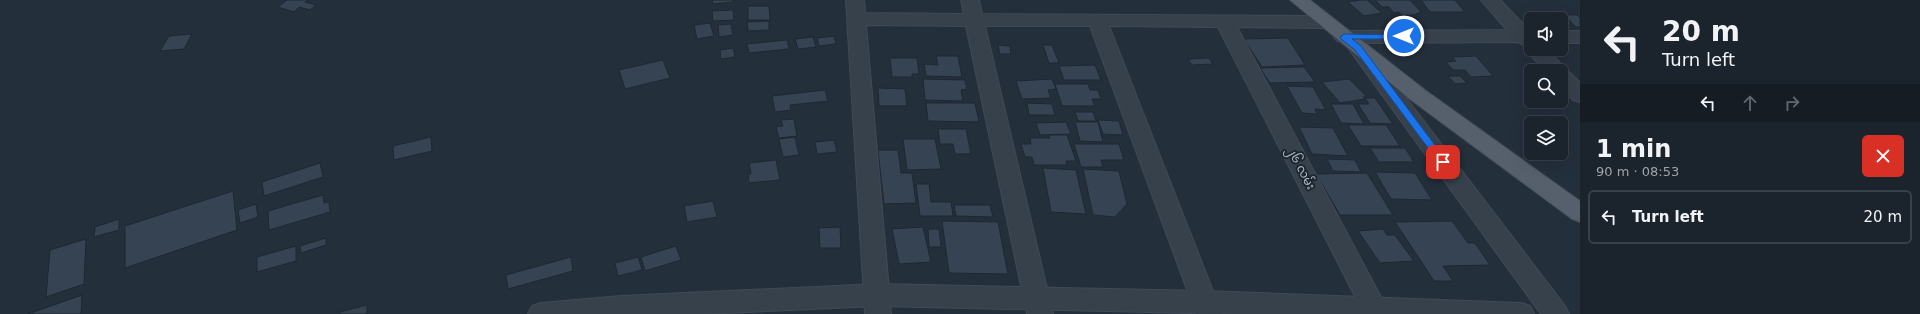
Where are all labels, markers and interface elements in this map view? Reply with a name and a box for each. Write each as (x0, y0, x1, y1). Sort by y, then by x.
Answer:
map controls (1524, 12, 1568, 160)
button: sound (1524, 12, 1568, 56)
position arrow (1383, 15, 1425, 57)
text: 20 m (1662, 15, 1740, 48)
icon: left (1596, 16, 1648, 68)
text: Turn left (1662, 49, 1735, 70)
button: search (1524, 64, 1568, 108)
icon: left (1697, 92, 1719, 114)
icon: ahead (1739, 92, 1761, 114)
icon: right (1781, 92, 1803, 114)
button: layers (1524, 116, 1568, 160)
text: 1 min (1596, 135, 1671, 163)
button: close (1862, 135, 1904, 177)
street label: ၂၆ လမ်း (1281, 143, 1320, 193)
pin (1426, 145, 1460, 179)
icon: arrive (1432, 151, 1454, 173)
text: 90 m · 08:53 (1596, 164, 1679, 179)
icon: left (1598, 206, 1620, 228)
text: Turn left (1632, 208, 1704, 226)
text: 20 m (1864, 208, 1902, 226)

